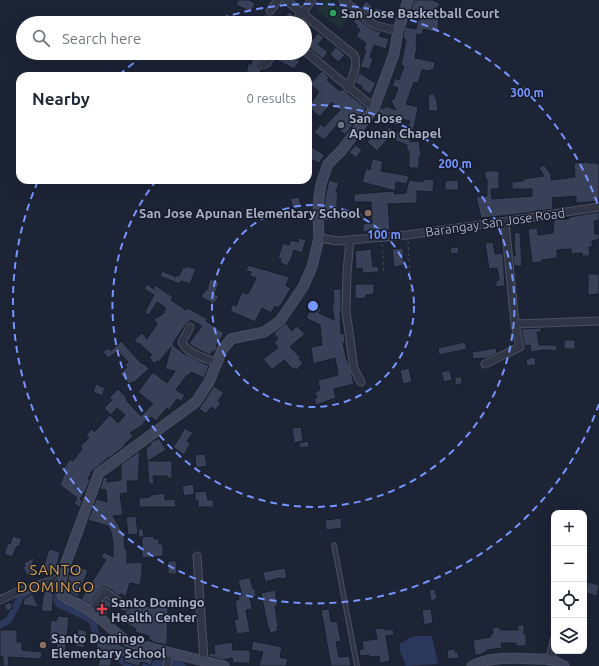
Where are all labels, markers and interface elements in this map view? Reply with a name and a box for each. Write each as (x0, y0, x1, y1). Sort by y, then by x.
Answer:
place label: San Jose Basketball Court (341, 6, 500, 20)
marker: San Jose Basketball Court (328, 8, 338, 18)
search box (16, 16, 312, 60)
icon: search (30, 27, 52, 49)
text: Search here (62, 30, 141, 47)
text: 300 m (510, 86, 544, 99)
text: Nearby (32, 89, 90, 108)
text: 0 results (246, 91, 296, 105)
place label: San Jose Apunan Chapel (349, 111, 441, 140)
marker: San Jose Apunan Chapel (336, 120, 346, 130)
text: 200 m (438, 157, 472, 170)
street label: Barangay San Jose Road (424, 205, 566, 239)
place label: San Jose Apunan Elementary School (139, 206, 360, 220)
marker: San Jose Apunan Elementary School (363, 208, 373, 218)
text: 100 m (367, 228, 401, 241)
centre of rings (306, 299, 320, 313)
map controls (551, 510, 587, 654)
button: + (551, 510, 587, 546)
button: − (551, 546, 587, 582)
district label: SANTO DOMINGO (17, 561, 95, 595)
button: locate (551, 582, 587, 618)
place label: Santo Domingo Health Center (111, 595, 205, 624)
marker: Santo Domingo Health Center (96, 603, 108, 615)
button: layers (551, 618, 587, 654)
place label: Santo Domingo Elementary School (51, 631, 166, 660)
marker: Santo Domingo Elementary School (38, 640, 48, 650)

